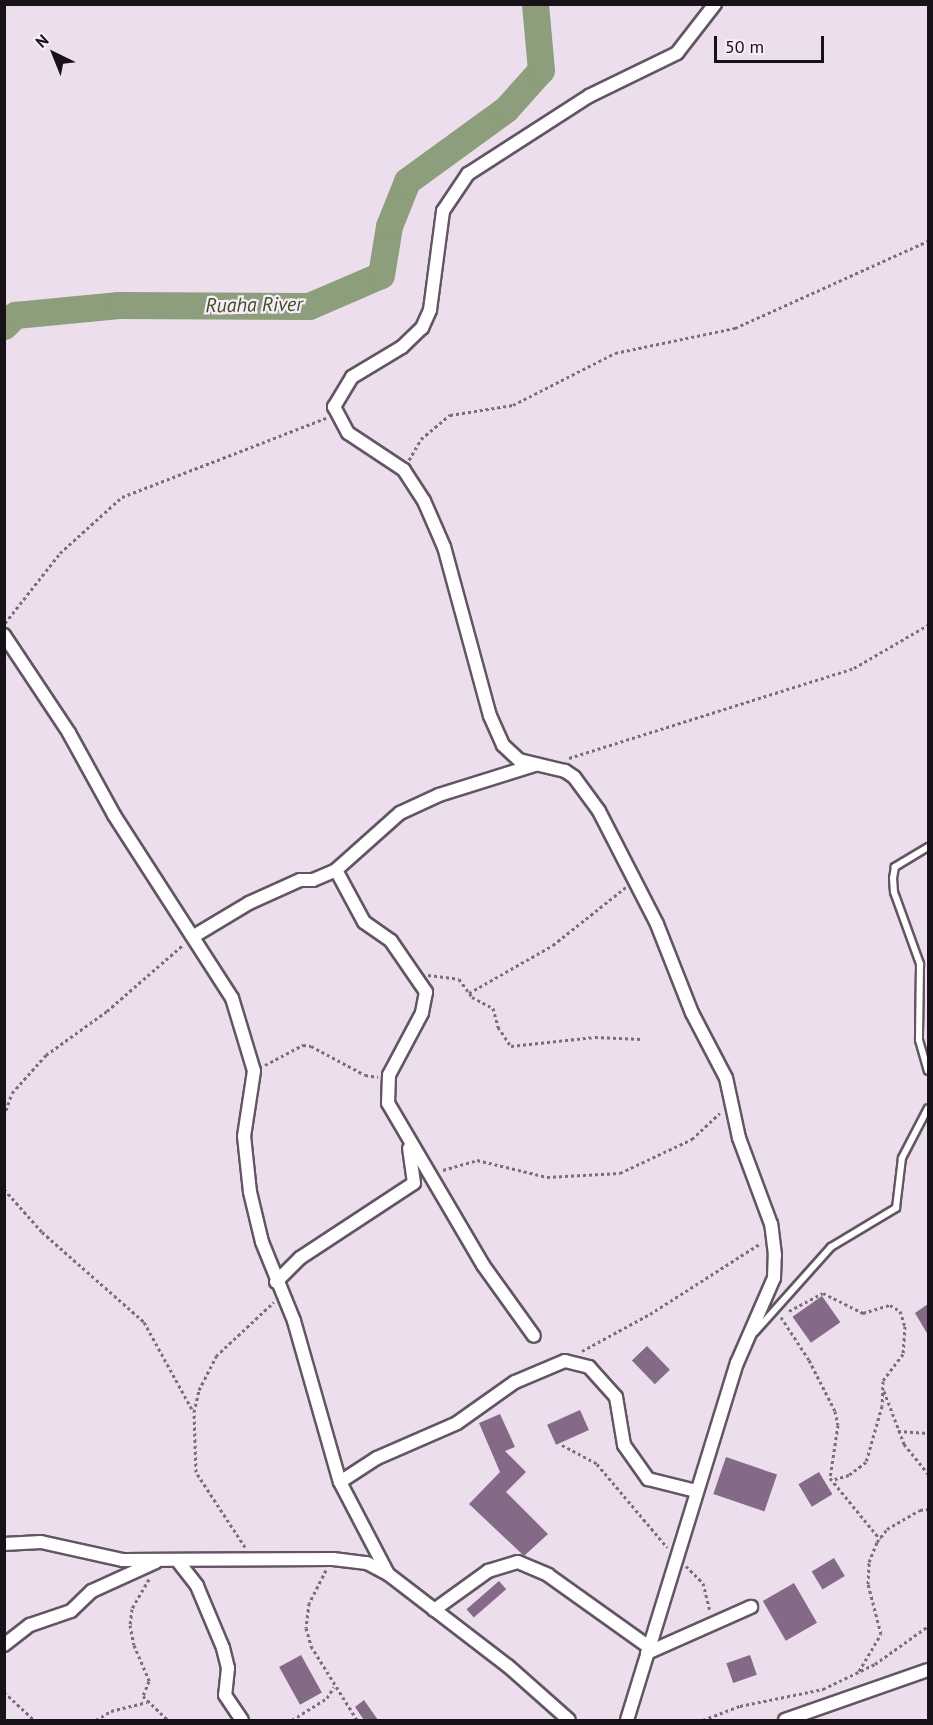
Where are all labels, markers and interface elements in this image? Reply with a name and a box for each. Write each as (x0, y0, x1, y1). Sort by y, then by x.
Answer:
north arrow (24, 24, 84, 84)
scale bar (717, 24, 826, 62)
text: N (31, 30, 52, 52)
text: 50 m (725, 35, 764, 58)
water label: Ruaha River (205, 292, 303, 318)

